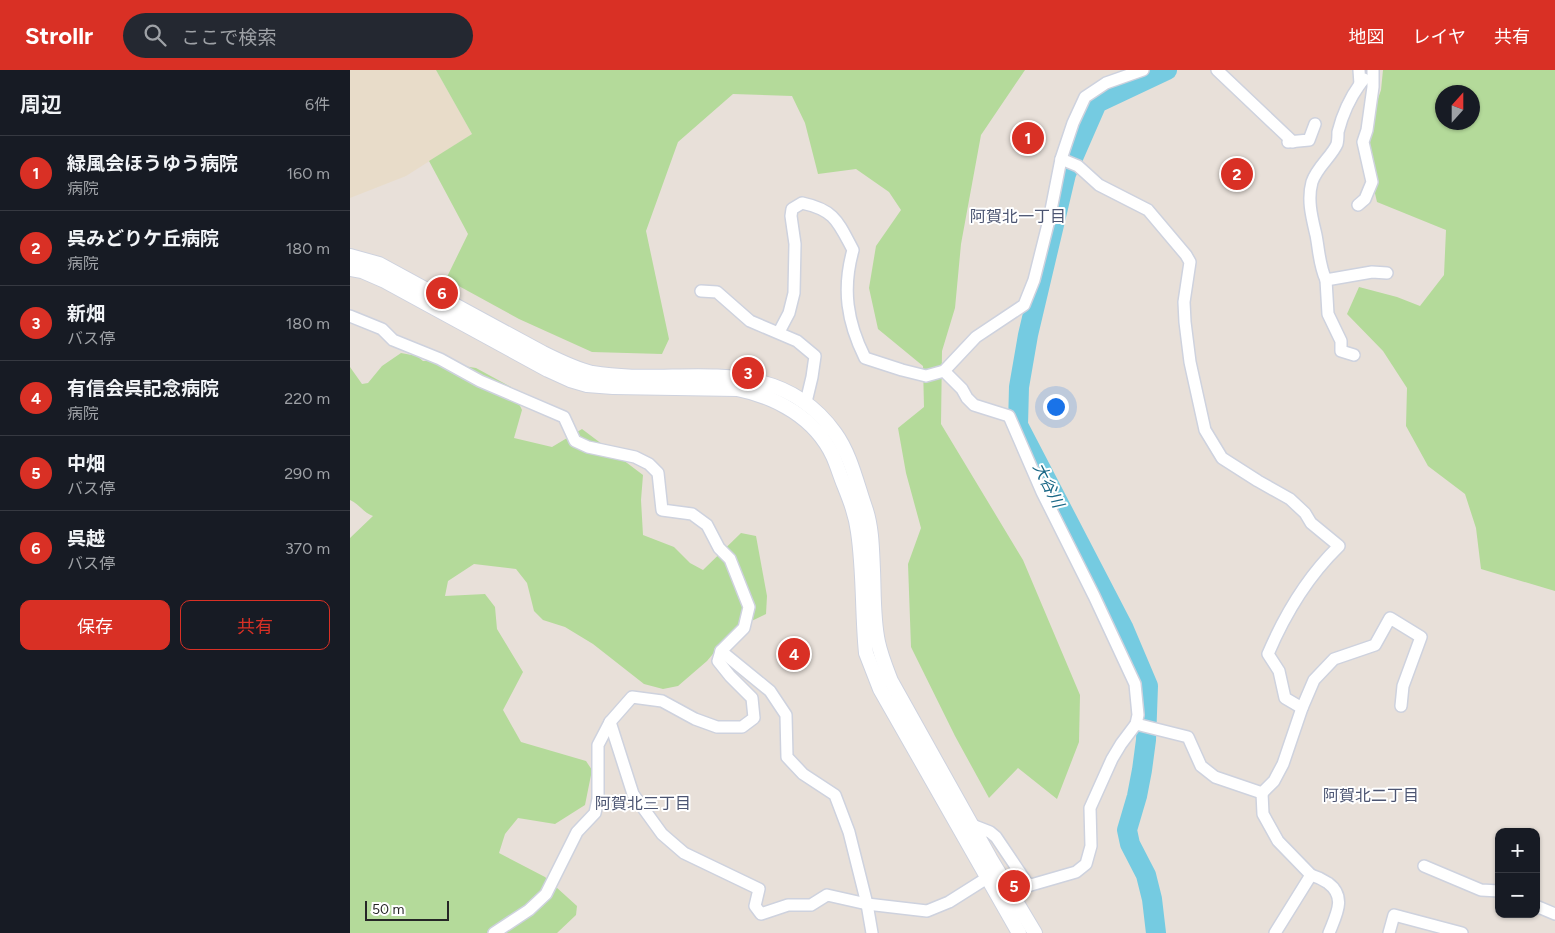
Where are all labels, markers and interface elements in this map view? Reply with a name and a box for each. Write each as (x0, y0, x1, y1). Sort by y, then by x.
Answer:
search box (123, 13, 473, 58)
text: Strollr (25, 21, 93, 50)
icon: search (141, 21, 169, 49)
text: ここで検索 (181, 26, 276, 49)
text: 地図 (1349, 26, 1385, 48)
text: レイヤ (1413, 26, 1466, 48)
text: 共有 (1494, 26, 1530, 48)
north arrow (1435, 85, 1480, 130)
text: 周辺 (20, 92, 62, 117)
text: 6件 (305, 95, 330, 114)
pin: 1 (1012, 119, 1044, 157)
text: 緑風会ほうゆう病院 (67, 152, 238, 175)
pin: 2 (1221, 155, 1253, 193)
text: 1 (33, 164, 39, 183)
text: 160 m (287, 164, 330, 183)
text: 病院 (67, 179, 99, 198)
district label: 阿賀北一丁目 (970, 207, 1066, 226)
text: 呉みどりケ丘病院 (67, 227, 219, 250)
text: 2 (31, 239, 41, 258)
text: 180 m (286, 239, 330, 258)
text: 病院 (67, 254, 99, 273)
pin: 6 (426, 274, 458, 312)
text: 新畑 (67, 302, 105, 325)
text: 3 (32, 314, 40, 333)
text: 180 m (286, 314, 330, 333)
text: バス停 (67, 329, 115, 348)
pin: 3 (732, 354, 764, 392)
text: 有信会呉記念病院 (67, 377, 219, 400)
text: 4 (31, 389, 41, 408)
text: 220 m (284, 389, 330, 408)
your location (1043, 394, 1069, 420)
text: 病院 (67, 404, 99, 423)
text: 中畑 (67, 452, 105, 475)
water label: 大谷川 (1029, 460, 1069, 513)
text: 5 (31, 464, 41, 483)
text: 290 m (284, 464, 330, 483)
text: バス停 (67, 479, 115, 498)
text: 呉越 (67, 527, 105, 550)
text: 6 (31, 539, 41, 558)
text: 370 m (285, 539, 330, 558)
text: バス停 (67, 554, 115, 573)
button: 保存 (20, 600, 170, 650)
button: 共有 (180, 600, 330, 650)
pin: 4 (778, 635, 810, 673)
district label: 阿賀北二丁目 (1323, 786, 1419, 805)
district label: 阿賀北三丁目 (595, 794, 691, 813)
map controls (1495, 828, 1540, 918)
button: + (1495, 828, 1540, 873)
pin: 5 (998, 867, 1030, 905)
button: − (1495, 873, 1540, 918)
scale bar (365, 898, 449, 921)
text: 50 m (372, 901, 404, 918)

